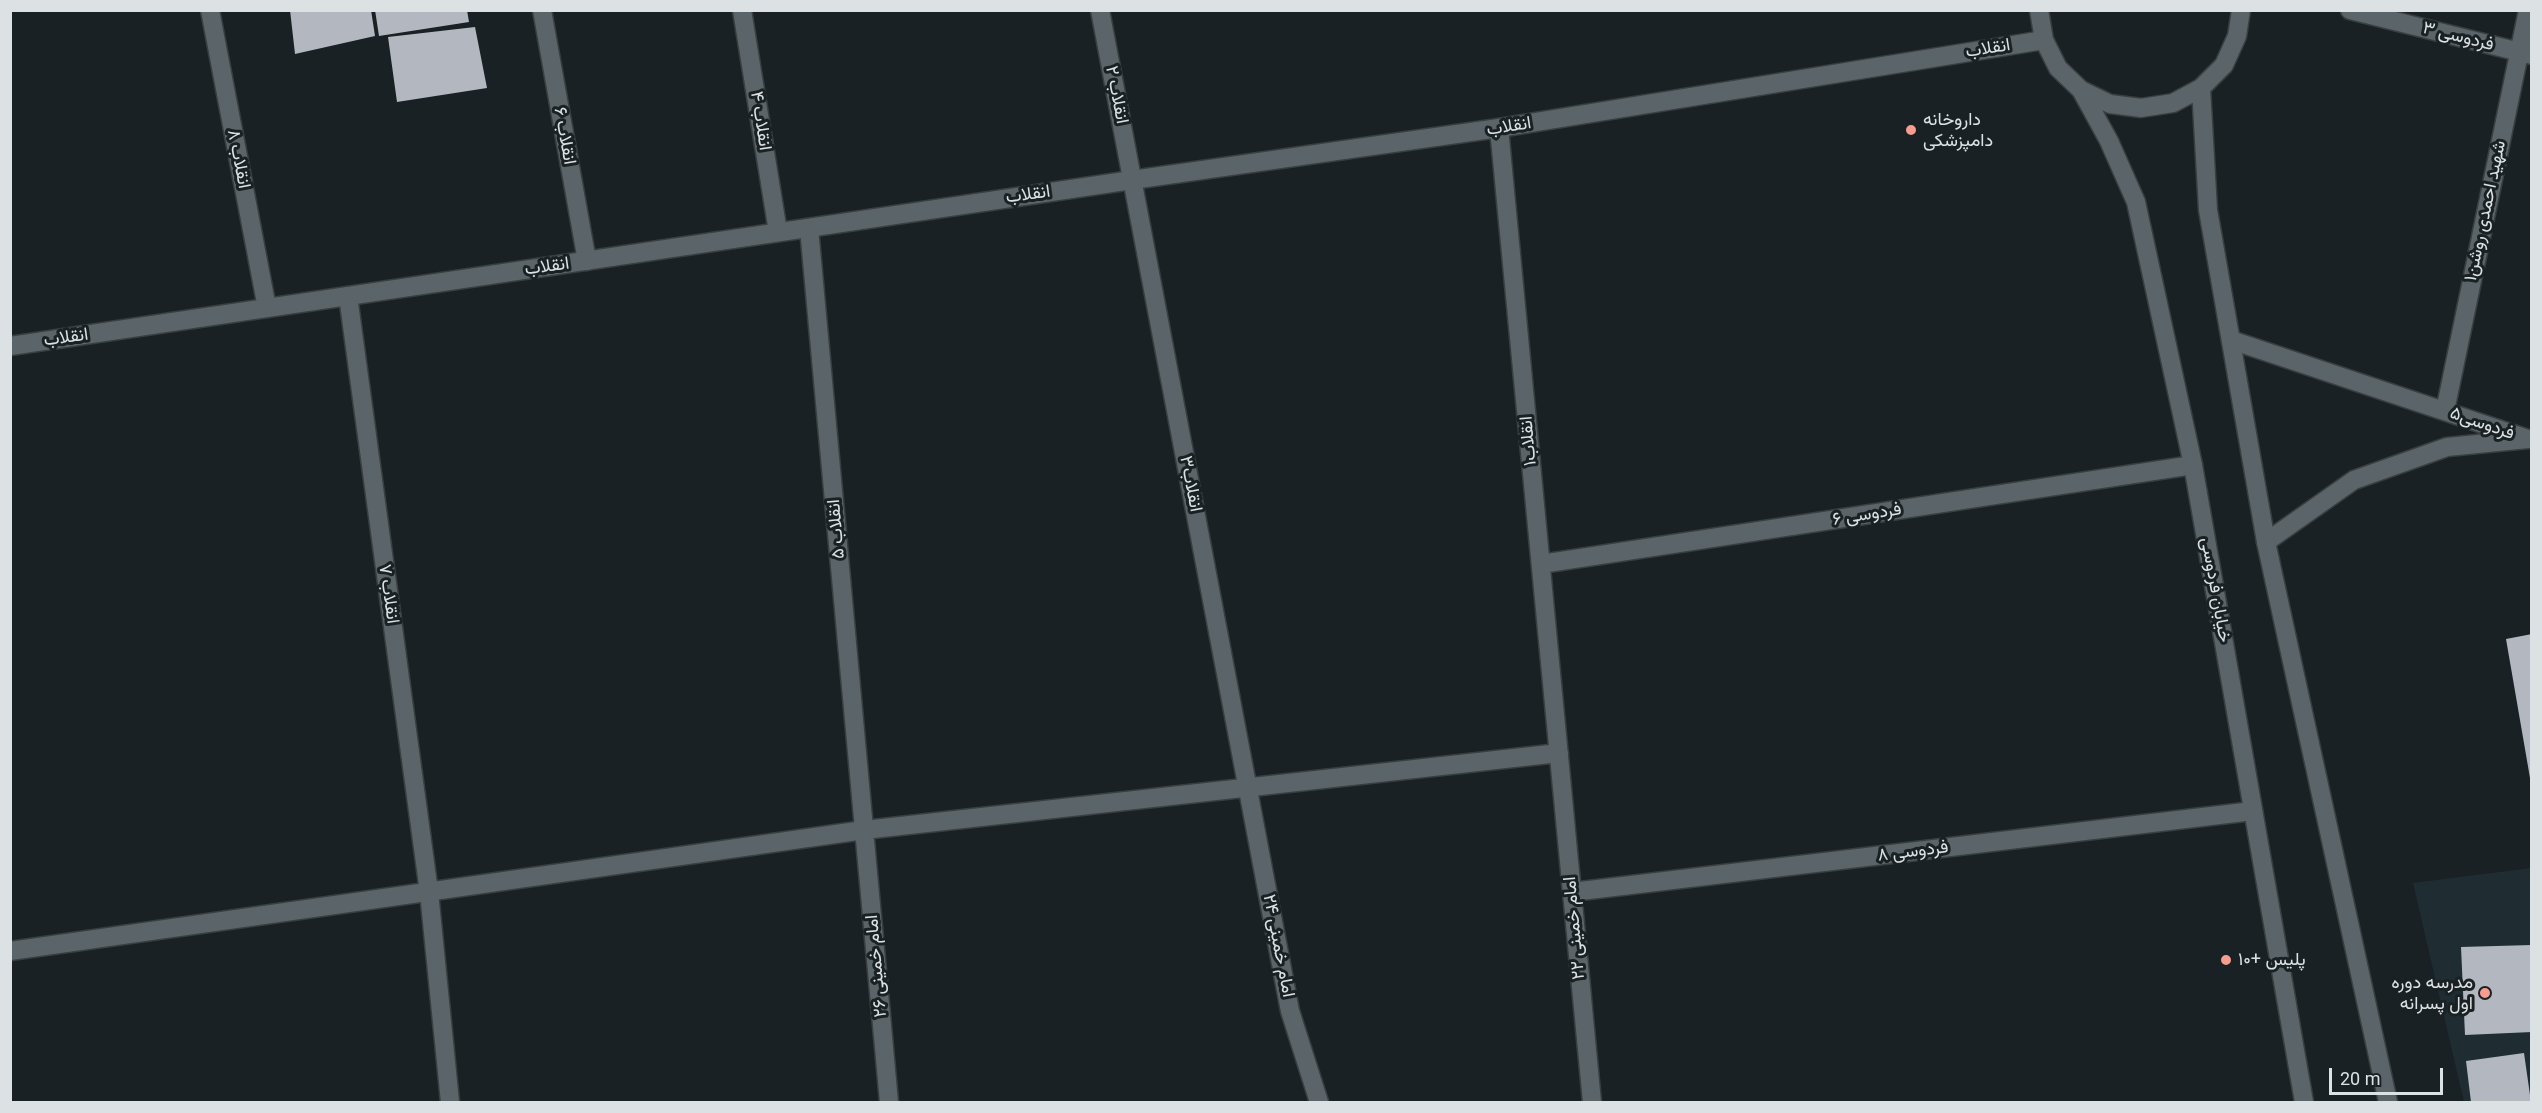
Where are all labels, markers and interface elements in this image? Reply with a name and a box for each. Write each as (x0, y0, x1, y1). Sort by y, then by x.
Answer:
street label: فردوسی ۳ (2420, 18, 2496, 56)
street label: انقلاب (1964, 35, 2012, 63)
street label: انقلاب ۲ (1100, 64, 1132, 126)
street label: انقلاب ۴ (745, 90, 775, 152)
street label: انقلاب ۶ (548, 106, 580, 166)
place label: داروخانه دامپزشکی (1923, 109, 1993, 152)
street label: انقلاب (1485, 113, 1533, 141)
marker: داروخانه دامپزشکی (1904, 123, 1918, 137)
street label: انقلاب ۸ (222, 128, 254, 190)
street label: شهید احمدی روشن۱ (2461, 139, 2511, 283)
street label: انقلاب (1004, 181, 1052, 209)
street label: انقلاب (523, 253, 571, 281)
street label: انقلاب (42, 324, 90, 352)
street label: فردوسی۵ (2447, 403, 2517, 445)
street label: انقلاب۱ (1516, 415, 1542, 467)
street label: انقلاب۳ (1174, 454, 1206, 514)
street label: انقلاب ۵ (824, 498, 850, 560)
street label: فردوسی ۶ (1831, 499, 1903, 531)
street label: خیابان فردوسی (2195, 536, 2235, 644)
street label: انقلاب ۷ (373, 563, 403, 625)
street label: فردوسی ۸ (1876, 837, 1950, 867)
street label: امام خمینی ۲۲ (1560, 875, 1590, 981)
street label: امام خمینی ۲۴ (1257, 893, 1299, 999)
street label: امام خمینی ۲۶ (862, 914, 892, 1018)
place label: پلیس +۱۰ (2238, 949, 2306, 971)
marker: پلیس +۱۰ (2219, 953, 2233, 967)
place label: مدرسه دوره اول پسرانه (2391, 972, 2473, 1014)
marker: مدرسه دوره اول پسرانه (2478, 986, 2492, 1000)
scale bar (2332, 1056, 2446, 1094)
text: 20 m (2340, 1068, 2380, 1089)

